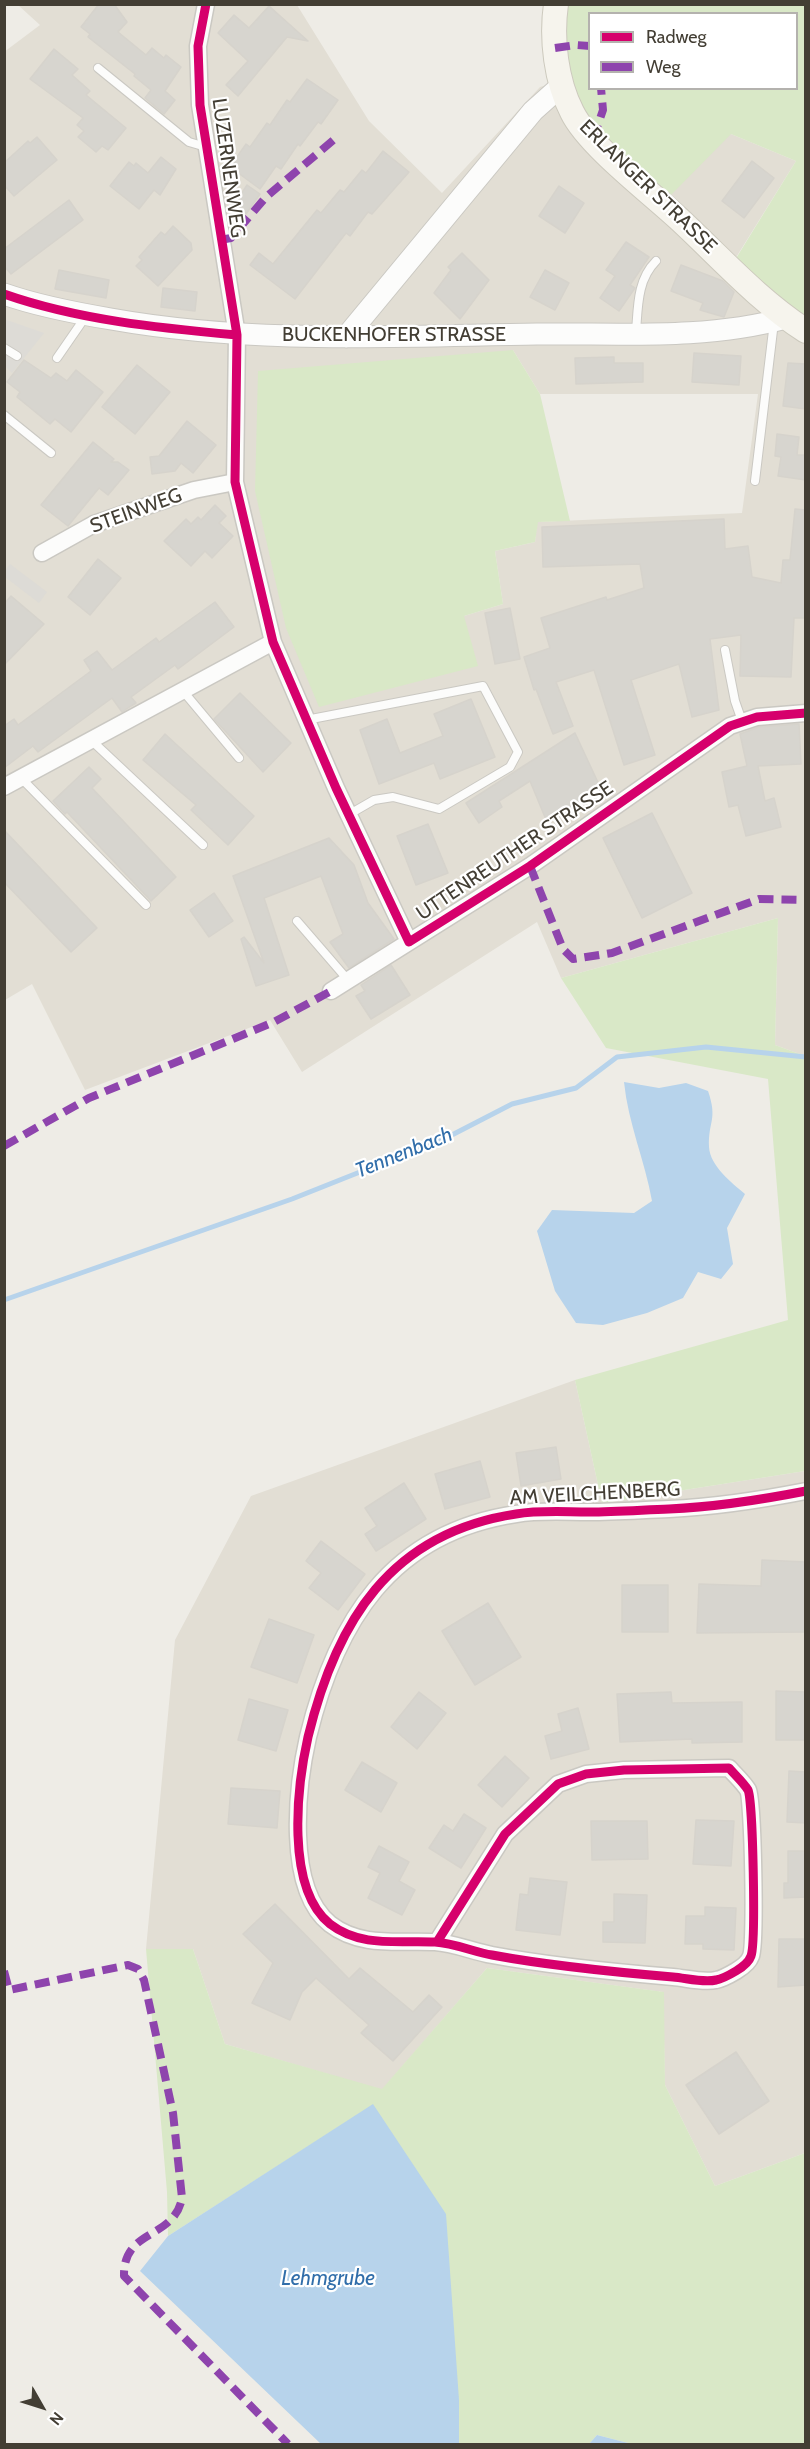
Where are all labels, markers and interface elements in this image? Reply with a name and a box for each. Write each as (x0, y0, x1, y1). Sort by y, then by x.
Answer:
legend (588, 12, 798, 90)
text: Radweg (646, 26, 707, 48)
text: Weg (646, 56, 681, 78)
street label: LUZERNENWEG (206, 97, 250, 239)
street label: ERLANGER STRASSE (574, 115, 722, 259)
street label: BUCKENHOFER STRASSE (282, 323, 506, 347)
street label: STEINWEG (87, 483, 185, 539)
street label: UTTENREUTHER STRASSE (412, 776, 618, 926)
water label: Tennenbach (352, 1122, 456, 1184)
street label: AM VEILCHENBERG (509, 1478, 681, 1510)
water label: Lehmgrube (281, 2266, 375, 2292)
north arrow (12, 2377, 72, 2437)
text: N (45, 2408, 67, 2429)

